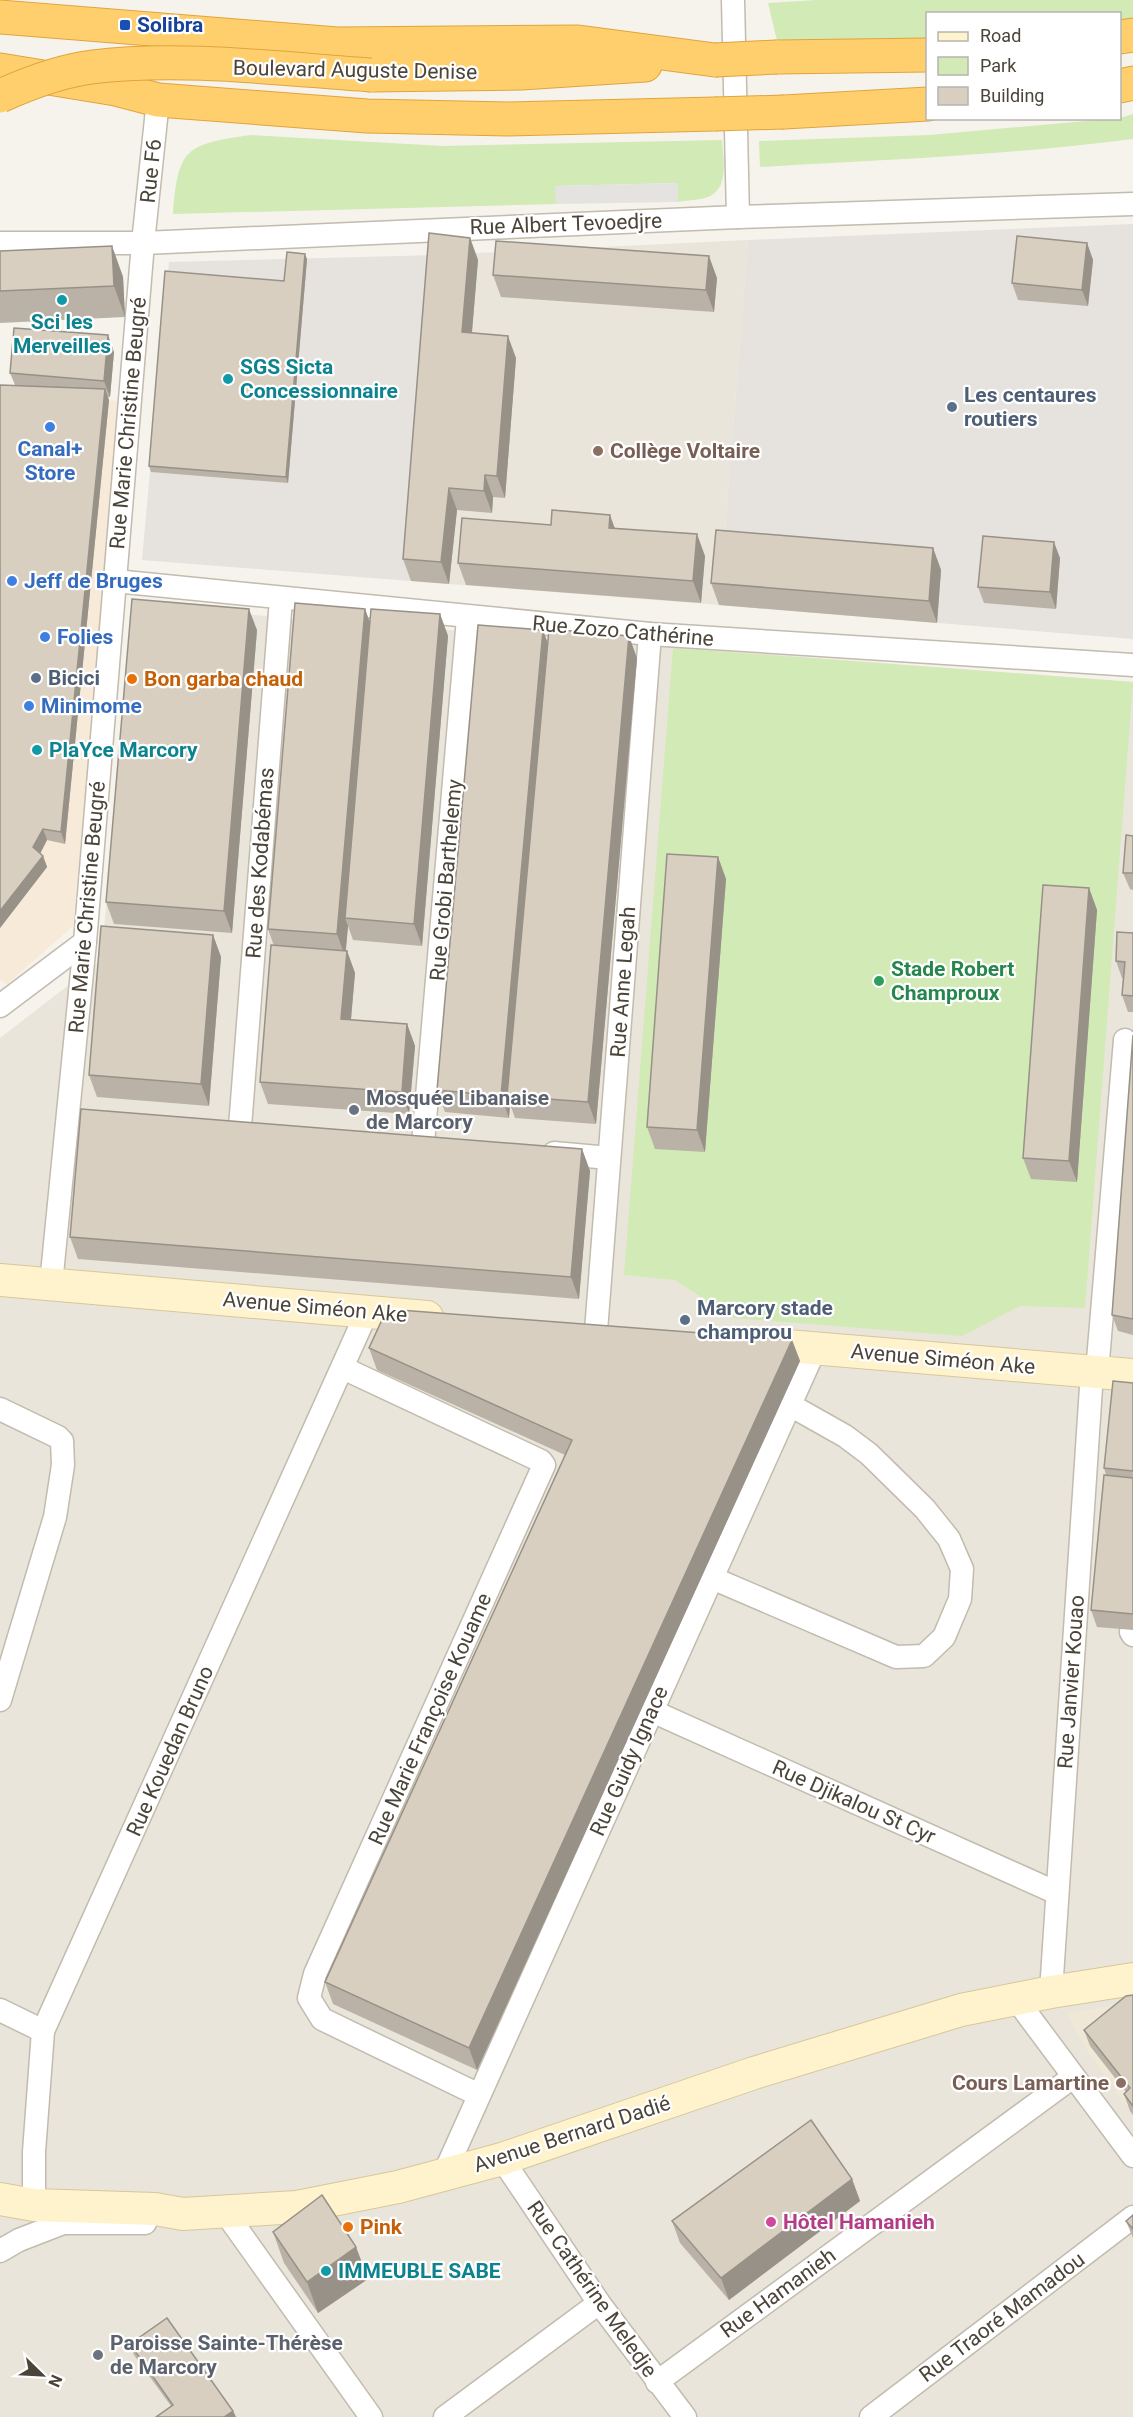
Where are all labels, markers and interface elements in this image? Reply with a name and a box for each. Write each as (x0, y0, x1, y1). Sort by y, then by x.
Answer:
legend (926, 12, 1121, 120)
place label: Solibra (137, 13, 203, 37)
marker: Solibra (118, 18, 132, 32)
text: Road (980, 25, 1021, 46)
text: Park (980, 55, 1017, 76)
street label: Boulevard Auguste Denise (233, 56, 477, 84)
text: Building (980, 85, 1044, 106)
street label: Rue F6 (136, 138, 166, 204)
street label: Rue Albert Tevoedjre (469, 209, 663, 239)
marker: Sci les Merveilles (55, 293, 69, 307)
street label: Rue Marie Christine Beugré (105, 296, 151, 550)
place label: Sci les Merveilles (13, 310, 111, 358)
place label: SGS Sicta Concessionnaire (240, 355, 398, 403)
marker: SGS Sicta Concessionnaire (221, 372, 235, 386)
place label: Les centaures routiers (964, 383, 1097, 431)
marker: Les centaures routiers (945, 400, 959, 414)
marker: Canal+ Store (43, 420, 57, 434)
place label: Canal+ Store (18, 437, 83, 485)
place label: Collège Voltaire (610, 439, 760, 463)
marker: Collège Voltaire (591, 444, 605, 458)
place label: Jeff de Bruges (24, 569, 163, 593)
marker: Jeff de Bruges (5, 574, 19, 588)
street label: Rue Zozo Cathérine (531, 611, 715, 651)
place label: Folies (57, 625, 114, 649)
marker: Folies (38, 630, 52, 644)
place label: Bicici (48, 666, 100, 690)
place label: Bon garba chaud (144, 667, 303, 691)
marker: Bicici (29, 671, 43, 685)
marker: Bon garba chaud (125, 672, 139, 686)
place label: Minimome (41, 694, 142, 718)
marker: Minimome (22, 699, 36, 713)
place label: PlaYce Marcory (49, 738, 198, 762)
marker: PlaYce Marcory (30, 743, 44, 757)
street label: Rue des Kodabémas (241, 767, 279, 959)
street label: Rue Grobi Barthelemy (425, 778, 467, 982)
street label: Rue Marie Christine Beugré (64, 780, 110, 1034)
street label: Rue Anne Legah (606, 906, 640, 1058)
place label: Stade Robert Champroux (891, 957, 1014, 1005)
marker: Stade Robert Champroux (872, 974, 886, 988)
place label: Mosquée Libanaise de Marcory (366, 1086, 549, 1134)
marker: Mosquée Libanaise de Marcory (347, 1103, 361, 1117)
street label: Avenue Siméon Ake (222, 1287, 408, 1327)
place label: Marcory stade champrou (697, 1296, 833, 1344)
marker: Marcory stade champrou (678, 1313, 692, 1327)
street label: Avenue Siméon Ake (850, 1339, 1036, 1379)
street label: Rue Marie Françoise Kouame (364, 1589, 496, 1849)
street label: Rue Janvier Kouao (1053, 1594, 1089, 1770)
street label: Rue Kouedan Bruno (122, 1662, 218, 1840)
street label: Rue Guidy Ignace (585, 1682, 673, 1840)
street label: Rue Djikalou St Cyr (769, 1755, 939, 1849)
place label: Cours Lamartine (952, 2071, 1109, 2095)
marker: Cours Lamartine (1114, 2076, 1128, 2090)
street label: Avenue Bernard Dadié (471, 2091, 673, 2177)
street label: Rue Cathérine Meledje (522, 2196, 662, 2382)
place label: Hôtel Hamanieh (783, 2210, 935, 2234)
place label: Pink (360, 2215, 403, 2239)
marker: Hôtel Hamanieh (764, 2215, 778, 2229)
marker: Pink (341, 2220, 355, 2234)
street label: Rue Hamanieh (716, 2243, 840, 2343)
street label: Rue Traoré Mamadou (915, 2247, 1089, 2387)
place label: IMMEUBLE SABE (338, 2259, 501, 2283)
marker: IMMEUBLE SABE (319, 2264, 333, 2278)
place label: Paroisse Sainte-Thérèse de Marcory (110, 2331, 343, 2379)
north arrow (12, 2345, 72, 2405)
marker: Paroisse Sainte-Thérèse de Marcory (91, 2348, 105, 2362)
text: N (44, 2372, 66, 2390)

